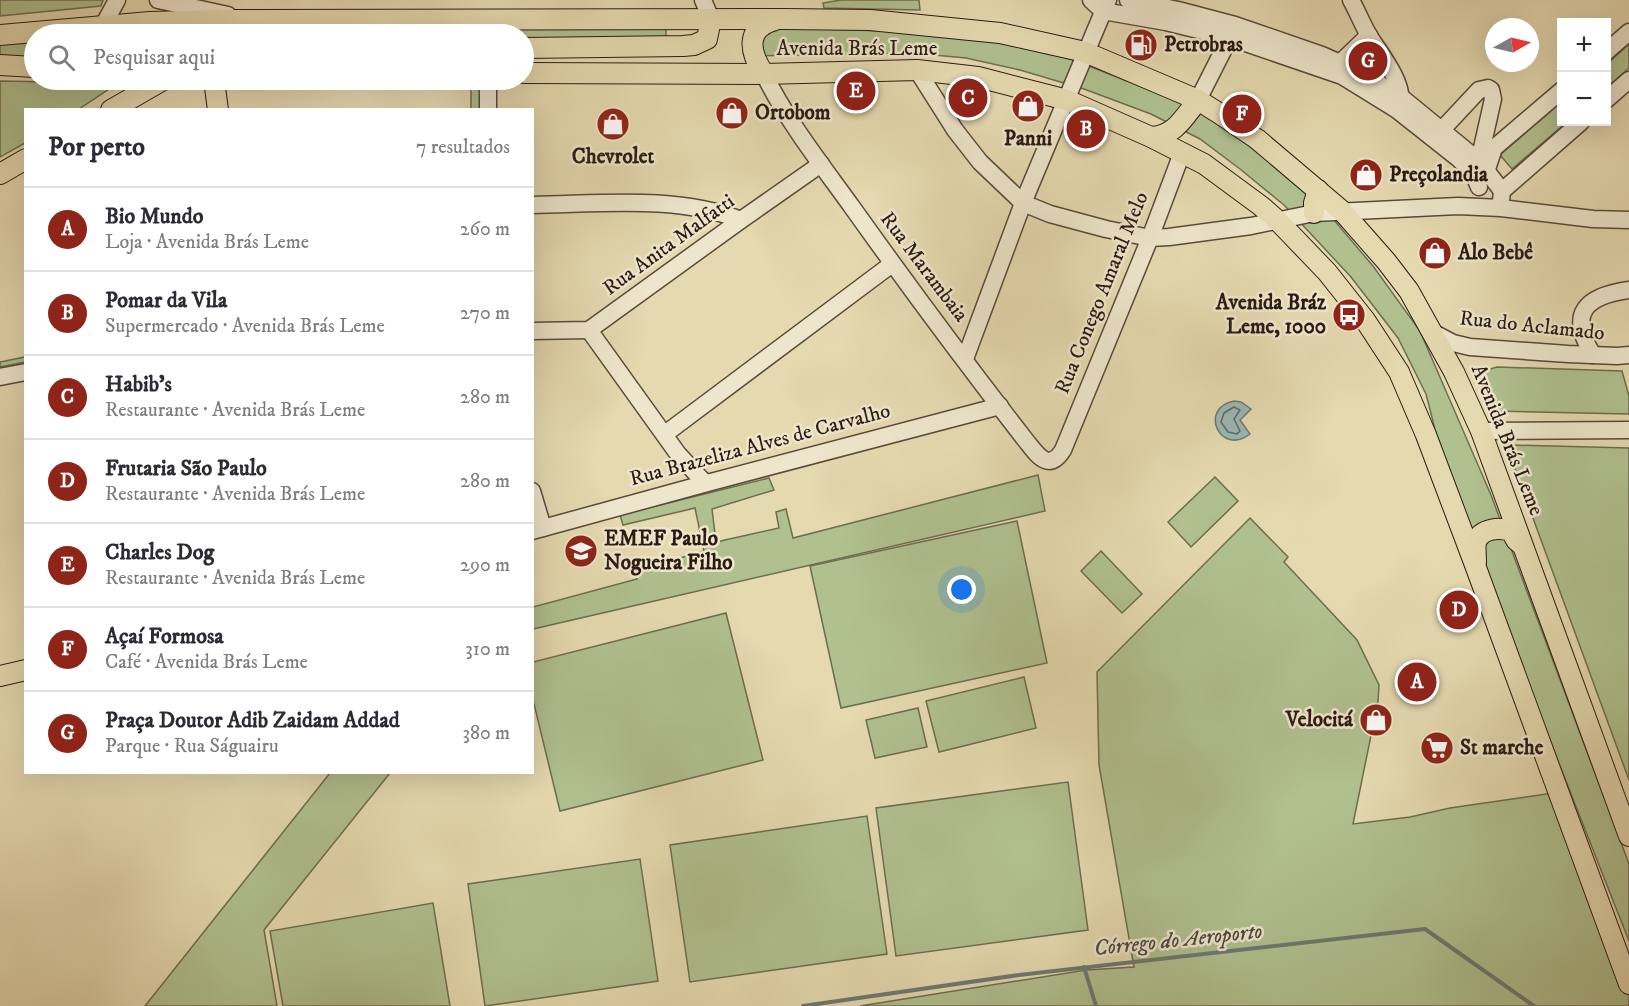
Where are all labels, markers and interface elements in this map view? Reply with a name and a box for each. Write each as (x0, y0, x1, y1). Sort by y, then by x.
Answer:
north arrow (1485, 18, 1539, 72)
map controls (1557, 18, 1611, 126)
button: + (1557, 18, 1611, 72)
search box (24, 24, 534, 90)
fuel station icon: Petrobras (1123, 27, 1159, 63)
place label: Petrobras (1164, 32, 1243, 58)
street label: Avenida Brás Leme (777, 36, 938, 62)
pin: G (1348, 38, 1388, 84)
icon: search (45, 41, 78, 74)
text: Pesquisar aqui (93, 44, 215, 71)
pin: E (836, 68, 876, 113)
button: − (1557, 72, 1611, 126)
pin: C (948, 76, 988, 120)
shop icon: Panni (1010, 88, 1046, 124)
pin: F (1222, 92, 1262, 136)
shop icon: Ortobom (714, 95, 750, 131)
place label: Ortobom (755, 100, 831, 126)
shop icon: Chevrolet (595, 106, 631, 142)
pin: B (1066, 106, 1106, 152)
place label: Panni (1004, 126, 1053, 152)
text: Por perto (48, 131, 145, 164)
text: 7 resultados (416, 135, 510, 160)
place label: Chevrolet (572, 144, 654, 170)
shop icon: Preçolandia (1348, 157, 1384, 193)
place label: Preçolandia (1389, 162, 1489, 188)
street label: Rua Conego Amaral Melo (1050, 188, 1154, 398)
street label: Rua Anita Malfatti (598, 189, 740, 301)
text: Bio Mundo (105, 203, 203, 230)
street label: Rua Marambaia (874, 207, 974, 327)
text: A (61, 217, 74, 242)
text: 260 m (460, 217, 510, 242)
text: Loja · Avenida Brás Leme (105, 230, 309, 255)
shop icon: Alo Bebê (1417, 235, 1453, 271)
place label: Alo Bebê (1457, 240, 1533, 266)
text: Pomar da Vila (105, 287, 227, 314)
place label: Avenida Bráz Leme, 1000 (1215, 290, 1327, 340)
bus stop icon: Avenida Bráz Leme, 1000 (1331, 297, 1367, 333)
text: B (61, 301, 74, 326)
text: 270 m (460, 301, 510, 326)
street label: Rua do Aclamado (1458, 305, 1606, 347)
text: Supermercado · Avenida Brás Leme (105, 314, 385, 339)
street label: Avenida Brás Leme (1465, 361, 1549, 520)
text: Habib's (105, 371, 172, 398)
text: C (61, 385, 74, 410)
text: 280 m (460, 385, 510, 410)
text: Restaurante · Avenida Brás Leme (105, 398, 365, 423)
street label: Rua Brazeliza Alves de Carvalho (627, 398, 893, 492)
text: Frutaria São Paulo (105, 455, 267, 482)
text: D (60, 469, 75, 494)
text: 280 m (460, 469, 510, 494)
text: Restaurante · Avenida Brás Leme (105, 482, 365, 507)
place label: EMEF Paulo Nogueira Filho (604, 526, 732, 576)
school or university icon: EMEF Paulo Nogueira Filho (563, 533, 599, 569)
text: Charles Dog (105, 539, 214, 566)
text: E (60, 553, 75, 578)
text: 290 m (460, 553, 510, 578)
text: Restaurante · Avenida Brás Leme (105, 566, 365, 591)
your location (947, 575, 976, 604)
pin: D (1440, 588, 1478, 632)
text: Açaí Formosa (105, 623, 224, 650)
text: F (61, 637, 74, 662)
text: 310 m (465, 637, 510, 662)
text: Café · Avenida Brás Leme (105, 650, 308, 675)
pin: A (1398, 660, 1436, 704)
shop icon: Velocitá (1358, 702, 1394, 738)
text: Praça Doutor Adib Zaidam Addad (105, 707, 400, 734)
place label: Velocitá (1285, 707, 1354, 733)
text: G (61, 721, 74, 746)
text: 380 m (462, 721, 510, 746)
supermarket icon: St marche (1419, 730, 1455, 766)
text: Parque · Rua Ságuairu (105, 734, 279, 759)
place label: St marche (1460, 735, 1544, 761)
water label: Córrego do Aeroporto (1092, 918, 1264, 962)

